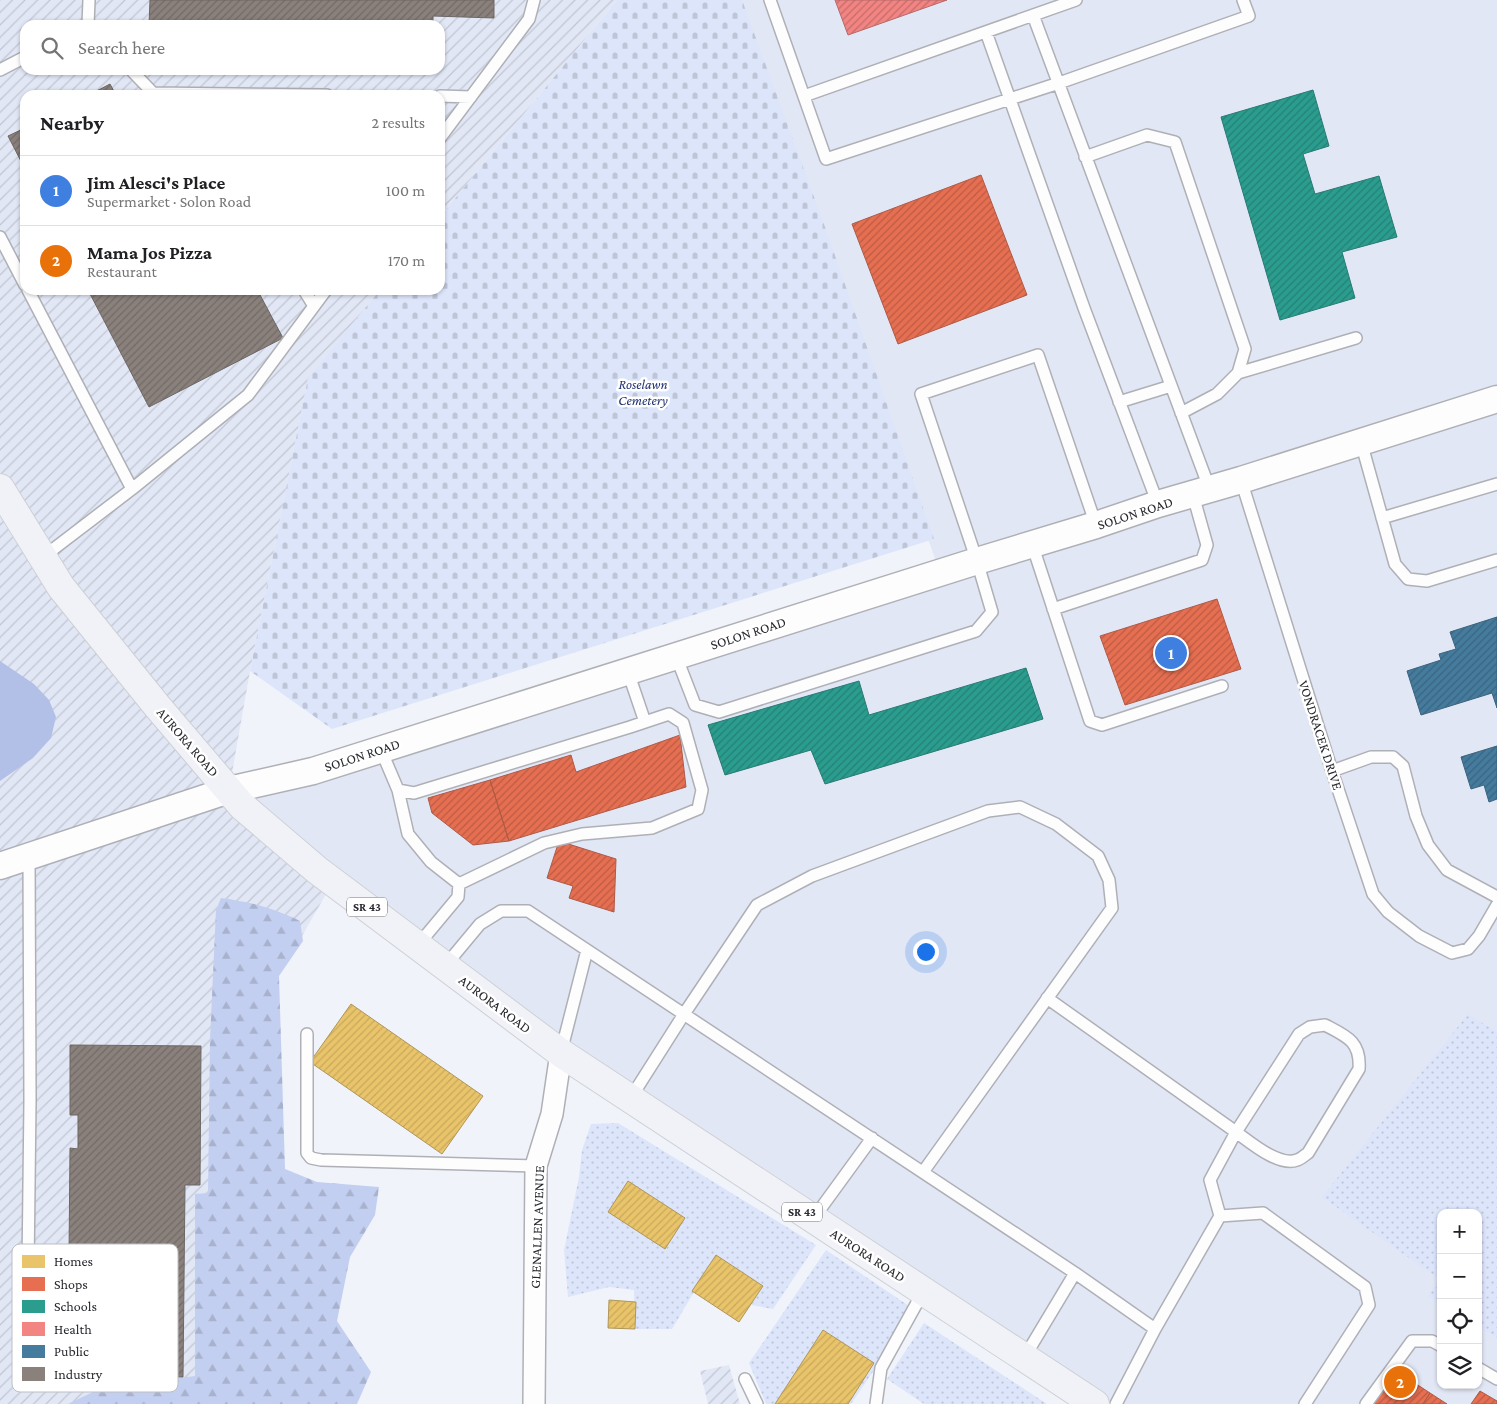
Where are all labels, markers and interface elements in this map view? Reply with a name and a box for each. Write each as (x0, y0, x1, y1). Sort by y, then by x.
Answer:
search box (20, 20, 445, 75)
icon: search (38, 34, 66, 62)
text: Search here (78, 37, 165, 58)
text: Nearby (40, 111, 104, 135)
text: 2 results (372, 114, 425, 131)
text: Jim Alesci's Place (87, 172, 225, 193)
text: 1 (53, 182, 59, 199)
text: 100 m (386, 182, 425, 199)
text: Supermarket · Solon Road (87, 193, 251, 210)
text: Mama Jos Pizza (87, 242, 212, 263)
text: 2 (52, 252, 60, 269)
text: 170 m (388, 252, 425, 269)
text: Restaurant (87, 263, 157, 280)
park label: Roselawn Cemetery (618, 376, 668, 408)
street label: SOLON ROAD (1095, 493, 1175, 533)
street label: SOLON ROAD (708, 613, 788, 653)
pin: 1 (1155, 634, 1187, 672)
street label: VONDRACEK DRIVE (1296, 678, 1346, 792)
street label: AURORA ROAD (154, 704, 222, 780)
street label: SOLON ROAD (322, 735, 402, 775)
road number: SR 43 (347, 898, 387, 916)
your location (913, 939, 939, 965)
street label: AURORA ROAD (456, 972, 534, 1036)
street label: GLENALLEN AVENUE (527, 1165, 547, 1289)
road number: SR 43 (782, 1202, 822, 1222)
map controls (1437, 1209, 1482, 1389)
button: + (1437, 1209, 1482, 1254)
street label: AURORA ROAD (828, 1225, 908, 1285)
legend (12, 1244, 178, 1392)
text: Homes (54, 1253, 93, 1269)
button: − (1437, 1254, 1482, 1299)
text: Shops (54, 1276, 88, 1292)
text: Schools (54, 1298, 97, 1314)
button: locate (1437, 1299, 1482, 1344)
text: Health (54, 1321, 92, 1337)
text: Public (54, 1343, 89, 1359)
button: layers (1437, 1344, 1482, 1389)
pin: 2 (1384, 1363, 1416, 1401)
text: Industry (54, 1366, 103, 1382)

